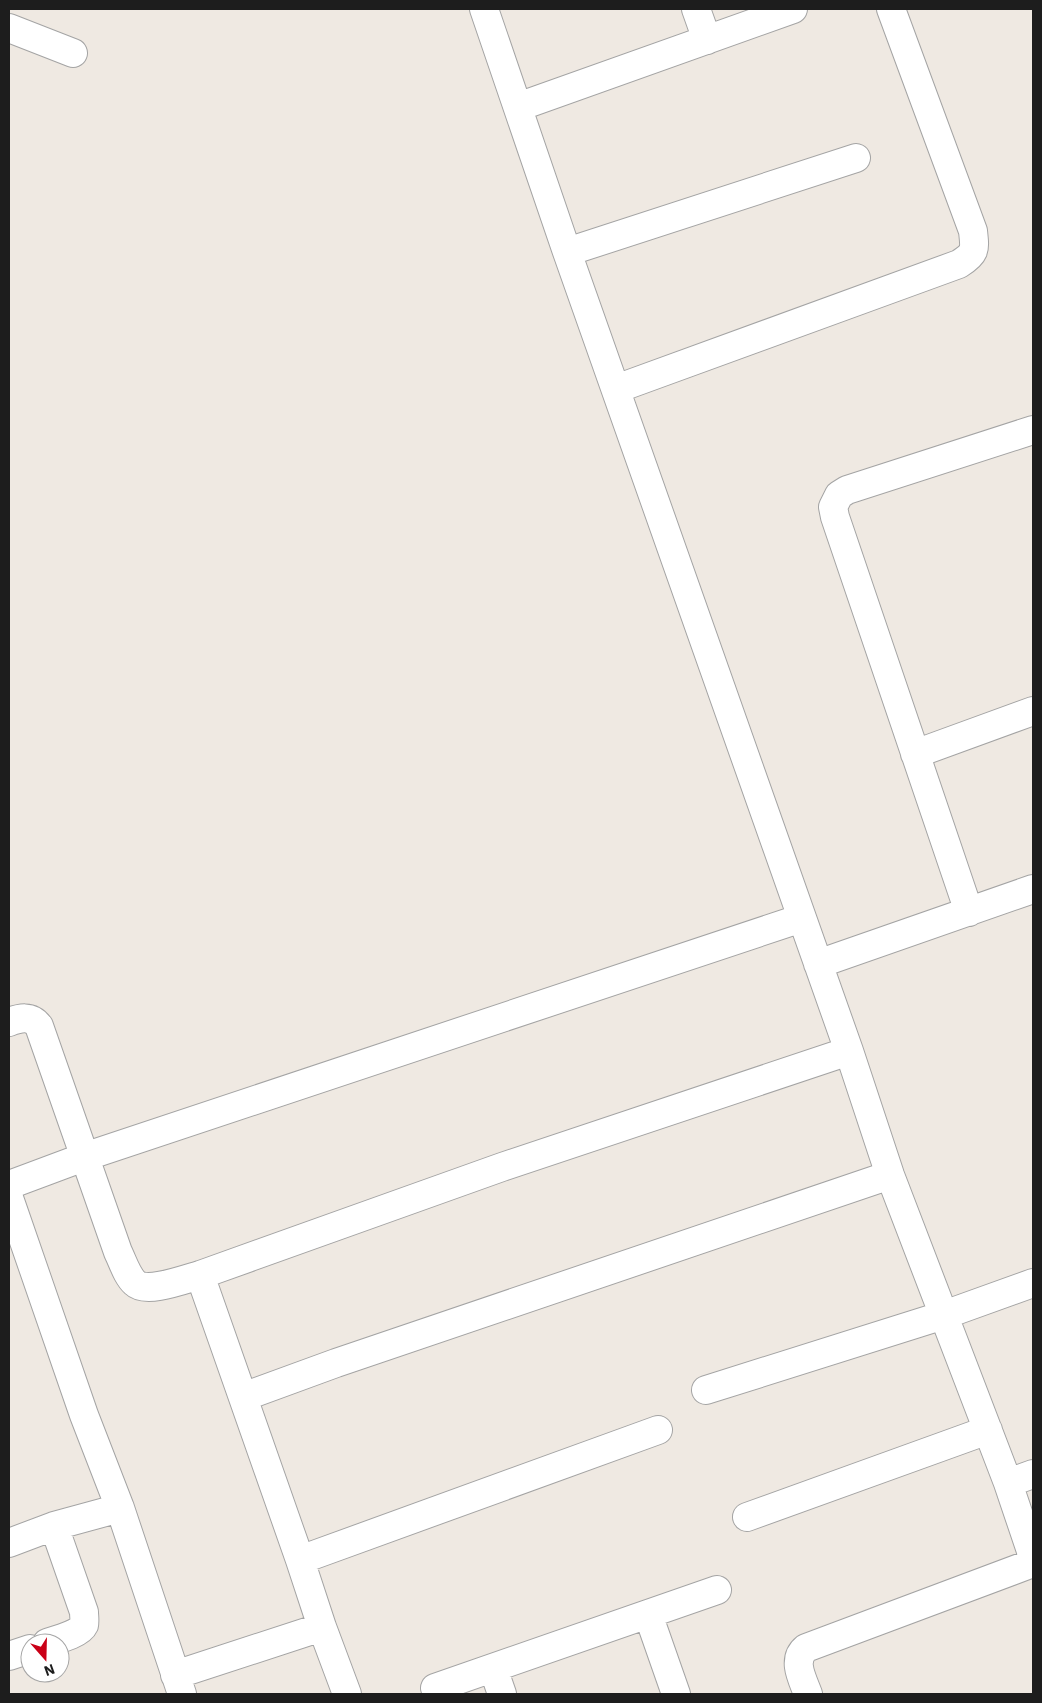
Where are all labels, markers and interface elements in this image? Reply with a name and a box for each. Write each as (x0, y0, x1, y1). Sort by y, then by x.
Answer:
north arrow (20, 1633, 70, 1683)
text: N (42, 1660, 57, 1680)

